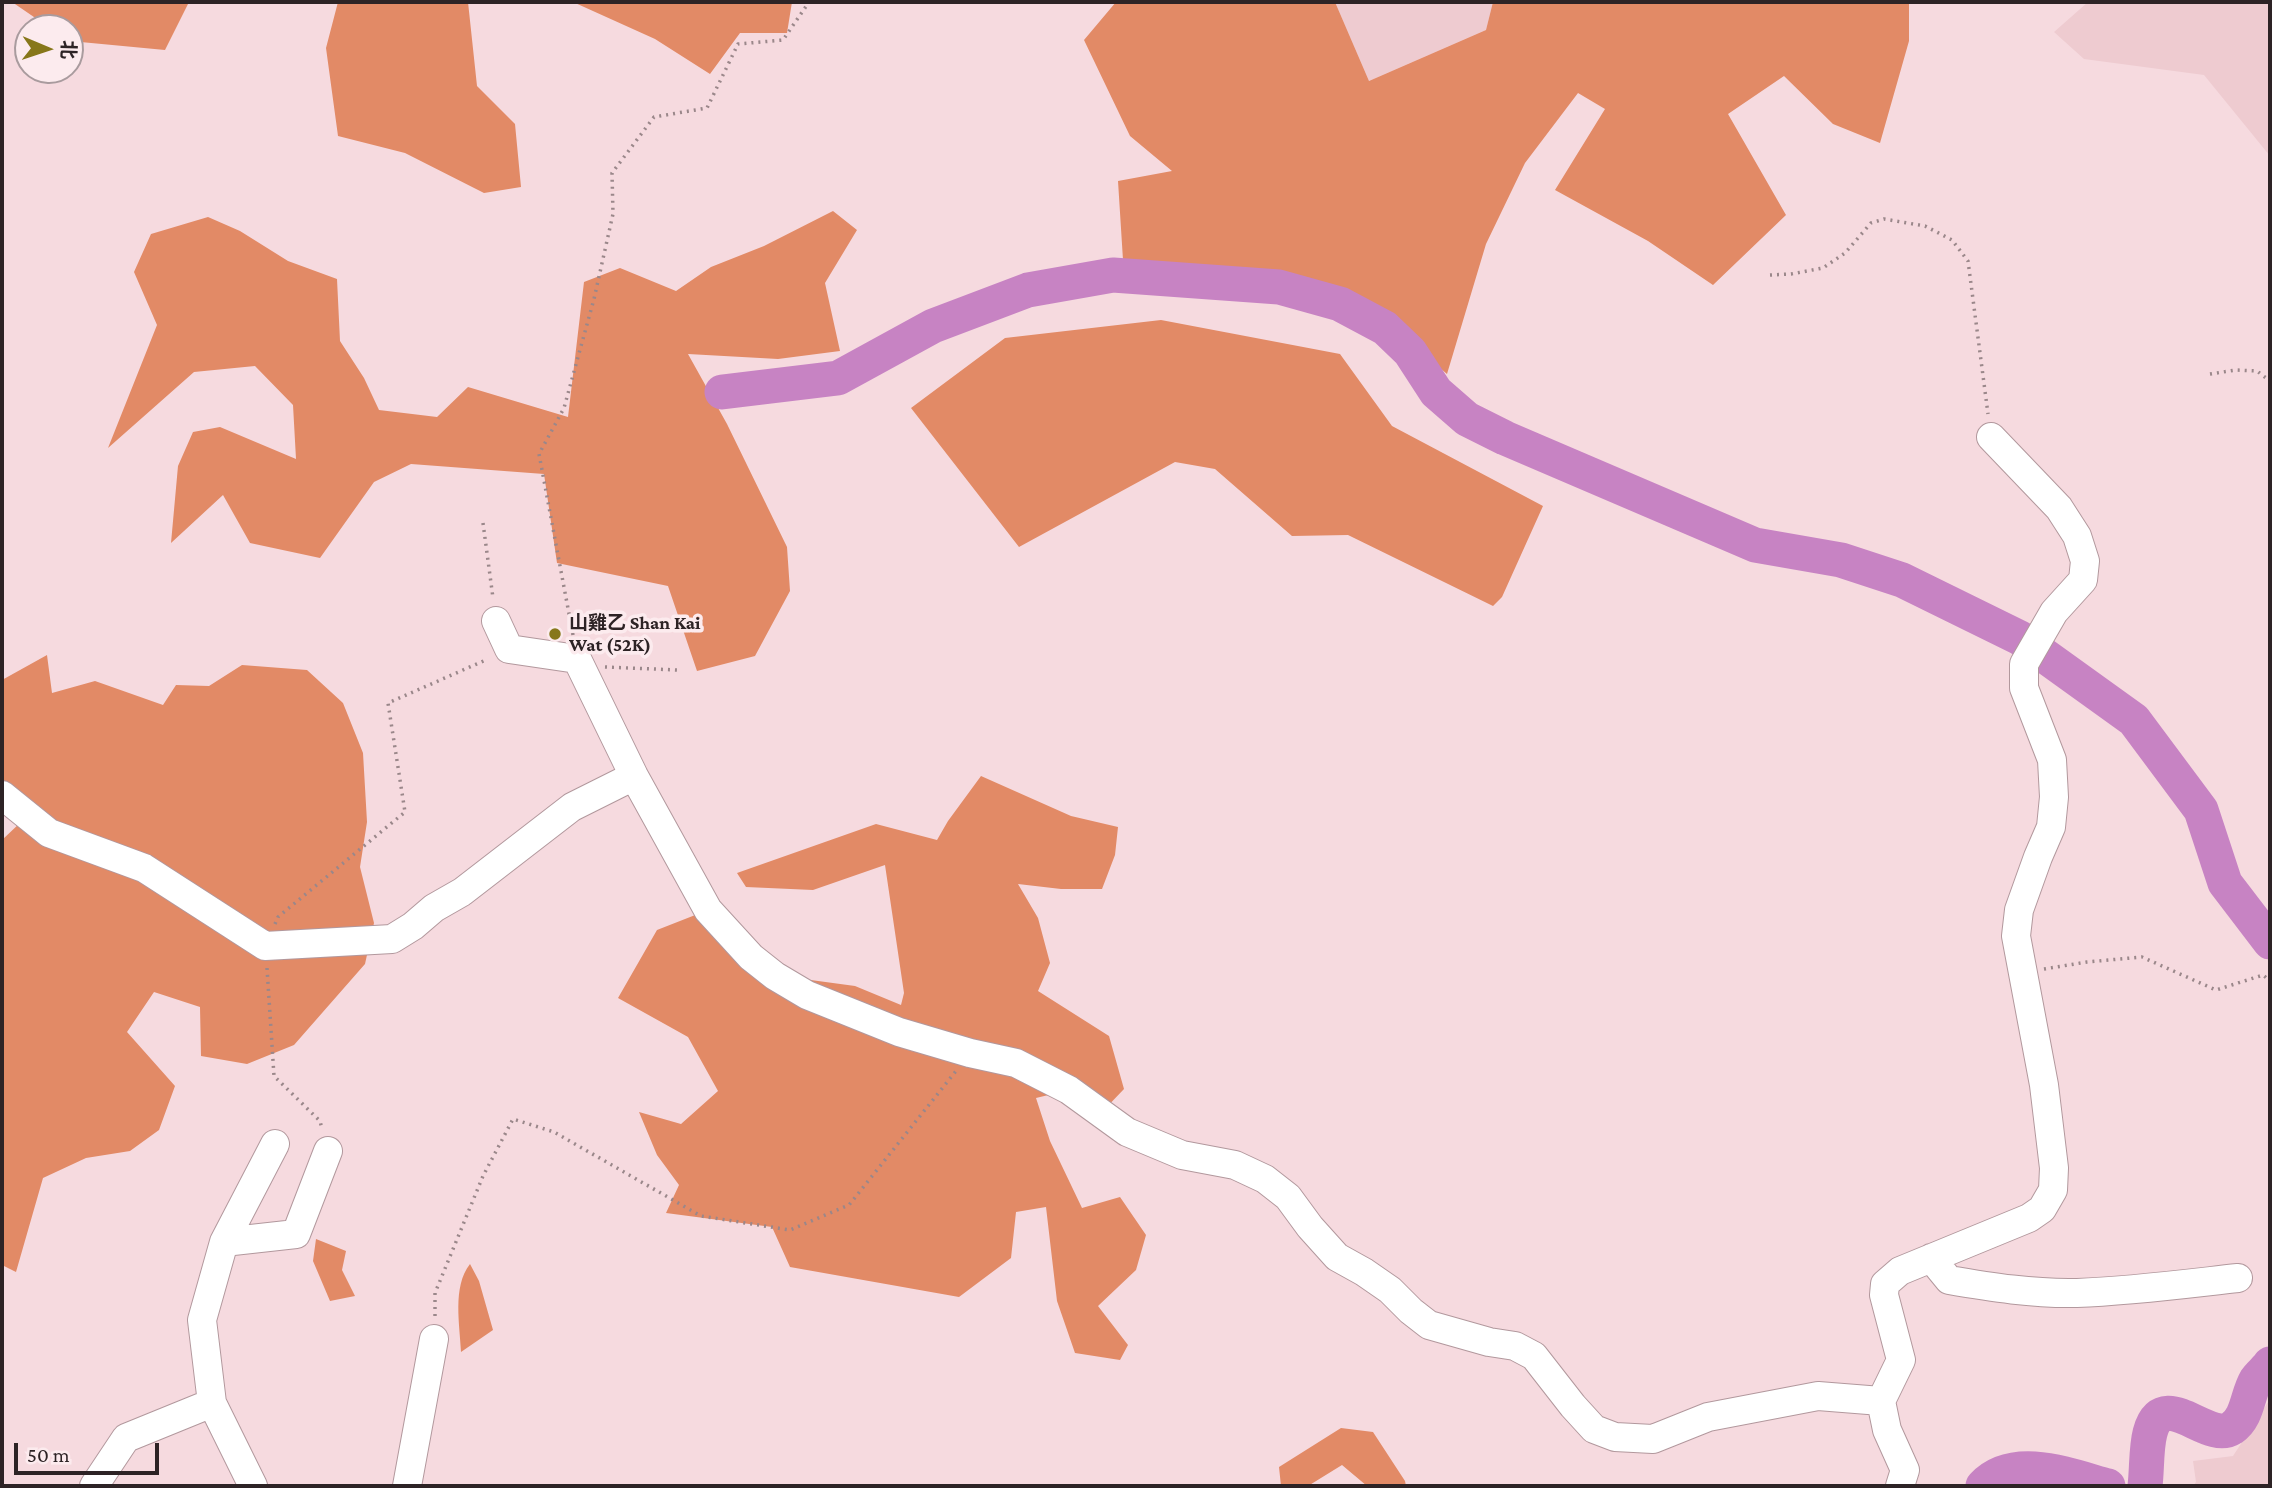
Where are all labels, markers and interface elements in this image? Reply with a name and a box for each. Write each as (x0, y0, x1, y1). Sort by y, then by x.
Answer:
north arrow (14, 14, 84, 84)
text: 北 (58, 40, 79, 60)
place label: 山雞乙 Shan Kai Wat (52K) (569, 612, 701, 656)
marker: 山雞乙 Shan Kai Wat (52K) (547, 626, 563, 642)
scale bar (18, 1428, 163, 1472)
text: 50 m (27, 1443, 70, 1467)

